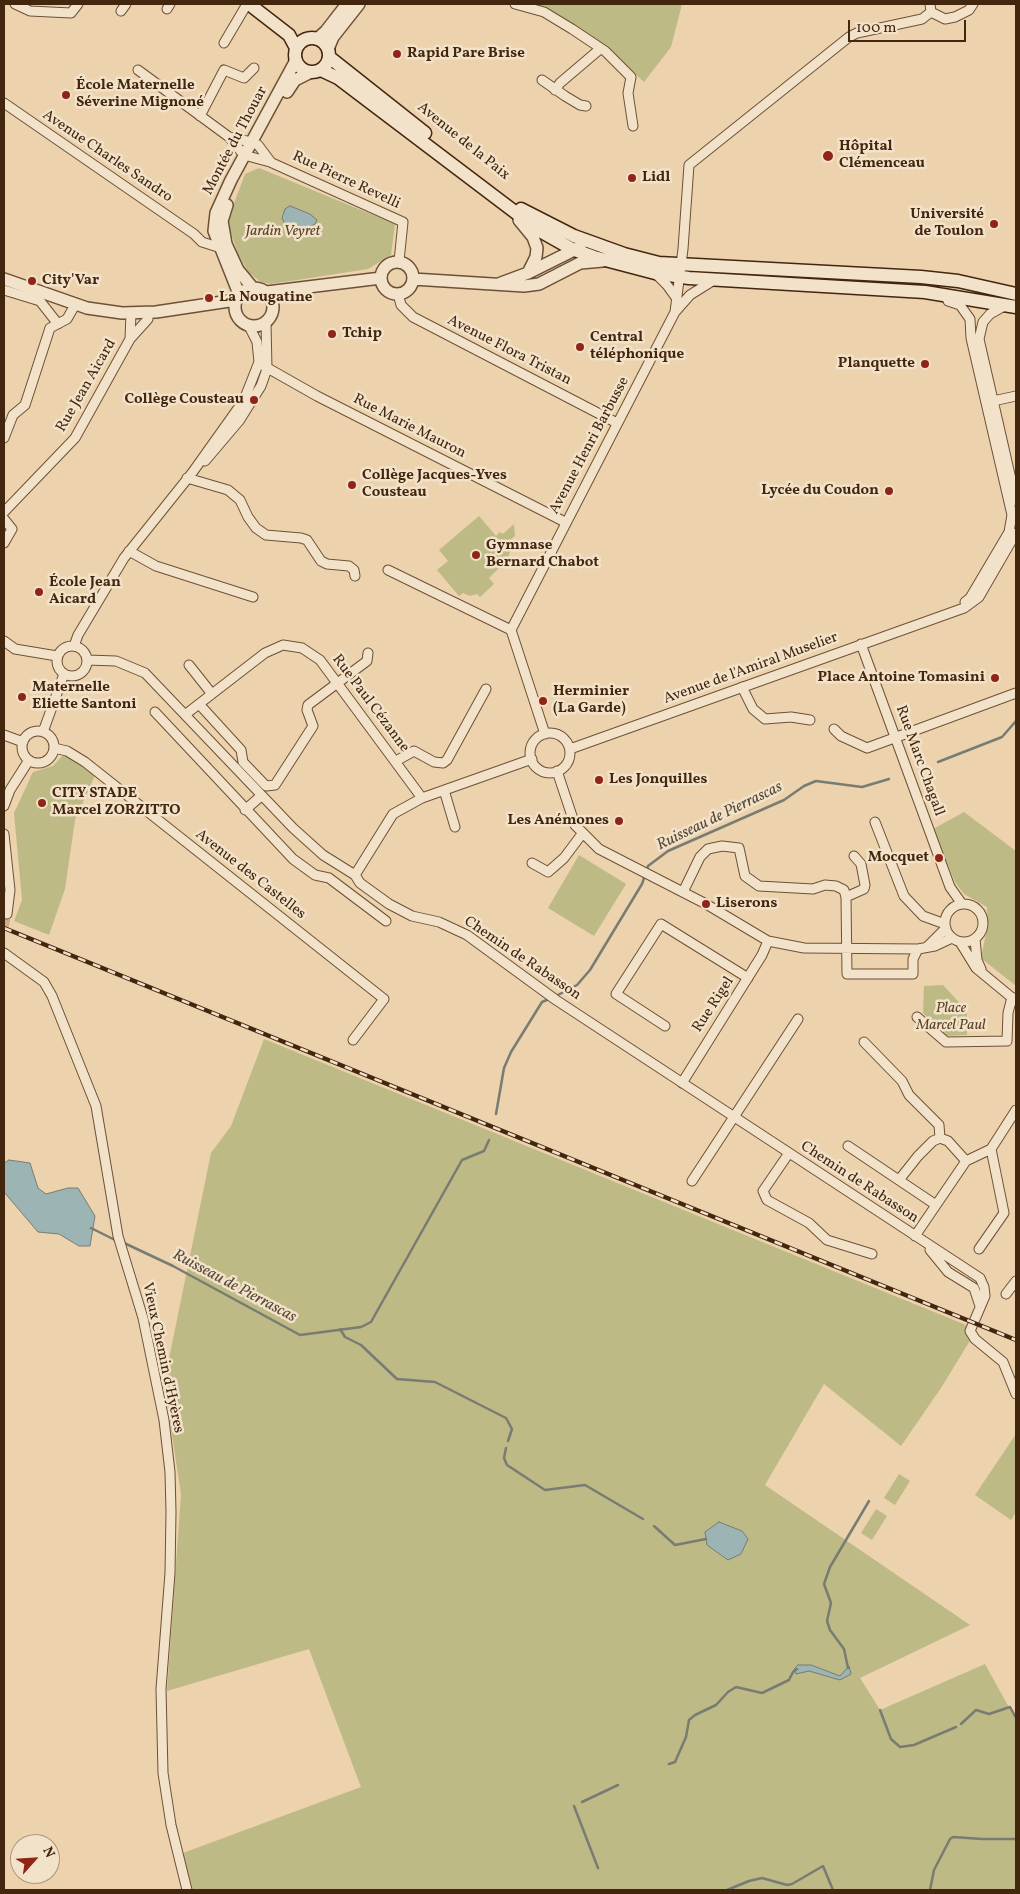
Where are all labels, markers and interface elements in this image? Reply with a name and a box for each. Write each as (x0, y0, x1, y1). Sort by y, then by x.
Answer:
scale bar (850, 10, 968, 42)
text: 100 m (856, 18, 896, 39)
place label: Rapid Pare Brise (407, 45, 525, 63)
marker: Rapid Pare Brise (391, 48, 403, 60)
place label: École Maternelle Séverine Mignoné (76, 77, 204, 112)
street label: Montée du Thouar (200, 84, 272, 198)
marker: École Maternelle Séverine Mignoné (60, 89, 72, 101)
street label: Avenue de la Paix (413, 99, 513, 185)
street label: Avenue Charles Sandro (39, 107, 175, 207)
place label: Hôpital Clémenceau (839, 138, 925, 173)
street label: Rue Pierre Revelli (289, 148, 403, 214)
marker: Hôpital Clémenceau (821, 149, 835, 163)
place label: Lidl (642, 169, 670, 187)
marker: Lidl (626, 172, 638, 184)
place label: Université de Toulon (910, 206, 984, 241)
marker: Université de Toulon (988, 218, 1000, 230)
park label: Jardin Veyret (246, 223, 320, 241)
place label: City'Var (42, 272, 99, 290)
marker: City'Var (26, 275, 38, 287)
place label: La Nougatine (219, 289, 312, 307)
marker: La Nougatine (203, 292, 215, 304)
street label: Avenue Flora Tristan (444, 312, 574, 390)
place label: Tchip (342, 325, 382, 343)
marker: Tchip (326, 328, 338, 340)
place label: Central téléphonique (590, 329, 684, 364)
street label: Rue Jean Aicard (53, 336, 121, 436)
marker: Central téléphonique (574, 341, 586, 353)
place label: Planquette (838, 355, 915, 373)
marker: Planquette (919, 358, 931, 370)
street label: Avenue Henri Barbusse (546, 374, 634, 518)
place label: Collège Cousteau (124, 391, 244, 409)
street label: Rue Marie Mauron (350, 391, 468, 463)
marker: Collège Cousteau (248, 394, 260, 406)
place label: Collège Jacques-Yves Cousteau (362, 467, 507, 502)
marker: Collège Jacques-Yves Cousteau (346, 479, 358, 491)
place label: Lycée du Coudon (761, 482, 879, 500)
marker: Lycée du Coudon (883, 485, 895, 497)
place label: Gymnase Bernard Chabot (486, 537, 599, 572)
marker: Gymnase Bernard Chabot (470, 549, 482, 561)
place label: École Jean Aicard (49, 574, 121, 609)
marker: École Jean Aicard (33, 586, 45, 598)
street label: Avenue de l'Amiral Muselier (661, 629, 841, 709)
street label: Rue Paul Cézanne (327, 652, 413, 756)
place label: Place Antoine Tomasini (817, 669, 985, 687)
marker: Place Antoine Tomasini (989, 672, 1001, 684)
place label: Maternelle Eliette Santoni (32, 679, 137, 714)
place label: Herminier (La Garde) (553, 683, 629, 718)
marker: Maternelle Eliette Santoni (16, 691, 28, 703)
marker: Herminier (La Garde) (537, 695, 549, 707)
street label: Rue Marc Chagall (891, 703, 947, 819)
place label: Les Jonquilles (609, 771, 707, 789)
marker: Les Jonquilles (593, 774, 605, 786)
water label: Ruisseau de Pierrascas (654, 778, 786, 856)
place label: CITY STADE Marcel ZORZITTO (52, 785, 181, 820)
marker: CITY STADE Marcel ZORZITTO (36, 797, 48, 809)
place label: Les Anémones (507, 812, 609, 830)
marker: Les Anémones (613, 815, 625, 827)
street label: Avenue des Castelles (191, 826, 309, 924)
place label: Mocquet (868, 849, 929, 867)
marker: Mocquet (933, 852, 945, 864)
place label: Liserons (716, 895, 777, 913)
marker: Liserons (700, 898, 712, 910)
street label: Chemin de Rabasson (460, 913, 584, 1005)
street label: Rue Rigel (689, 974, 739, 1036)
park label: Place Marcel Paul (916, 1000, 986, 1035)
street label: Chemin de Rabasson (797, 1138, 921, 1228)
water label: Ruisseau de Pierrascas (169, 1246, 299, 1328)
street label: Vieux Chemin d'Hyères (137, 1281, 187, 1435)
north arrow (10, 1834, 60, 1884)
text: N (37, 1844, 59, 1861)

